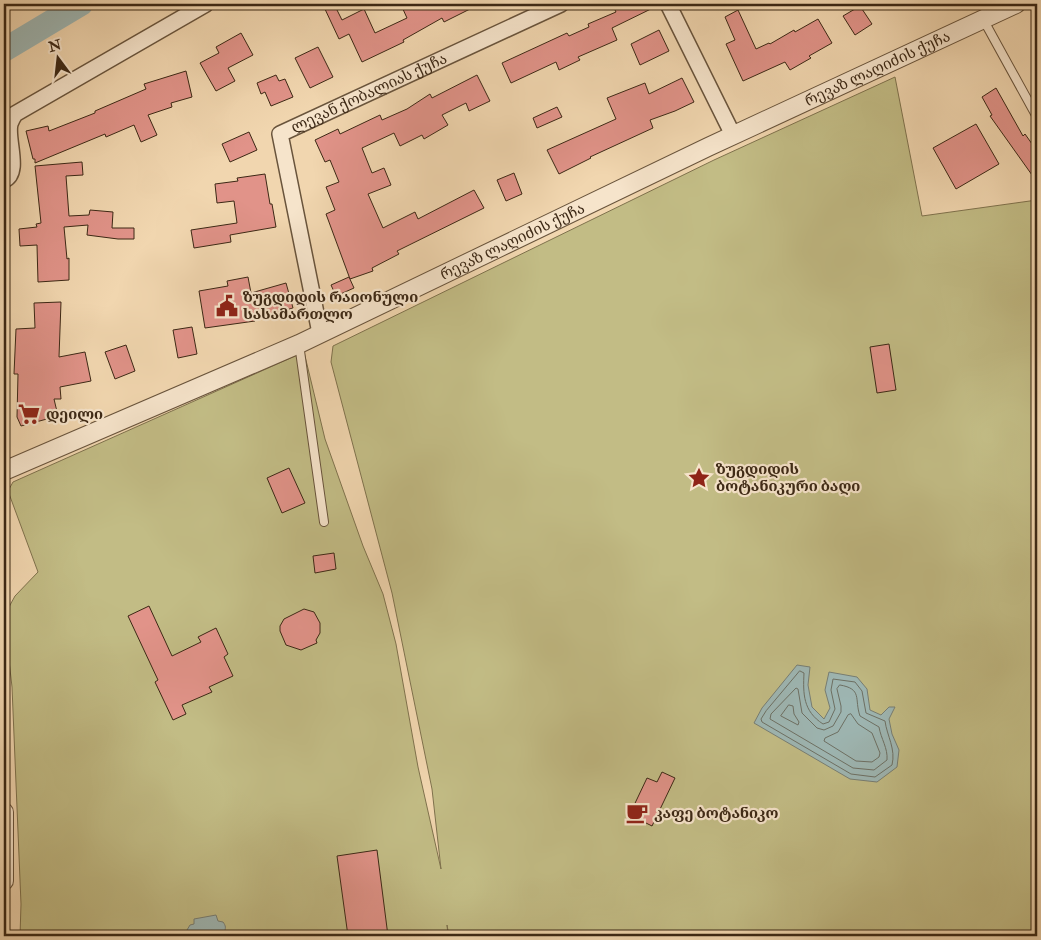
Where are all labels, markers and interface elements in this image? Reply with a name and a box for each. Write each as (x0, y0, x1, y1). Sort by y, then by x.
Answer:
street label: რევაზ ლაღიძის ქუჩა (802, 27, 953, 111)
north arrow (32, 32, 82, 82)
text: N (46, 36, 63, 56)
street label: ლევან ქობალიას ქუჩა (288, 49, 450, 138)
street label: რევაზ ლაღიძის ქუჩა (437, 199, 588, 285)
place label: ზუგდიდის რაიონული სასამართლო (242, 288, 418, 324)
public building icon: ზუგდიდის რაიონული სასამართლო (214, 293, 240, 319)
supermarket icon: დეილი (16, 401, 42, 427)
place label: დეილი (46, 405, 103, 424)
place label: ზუგდიდის ბოტანიკური ბაღი (715, 460, 860, 496)
place icon: ზუგდიდის ბოტანიკური ბაღი (686, 465, 712, 491)
cafe icon: კაფე ბოტანიკო (624, 800, 650, 826)
place label: კაფე ბოტანიკო (654, 804, 778, 823)

